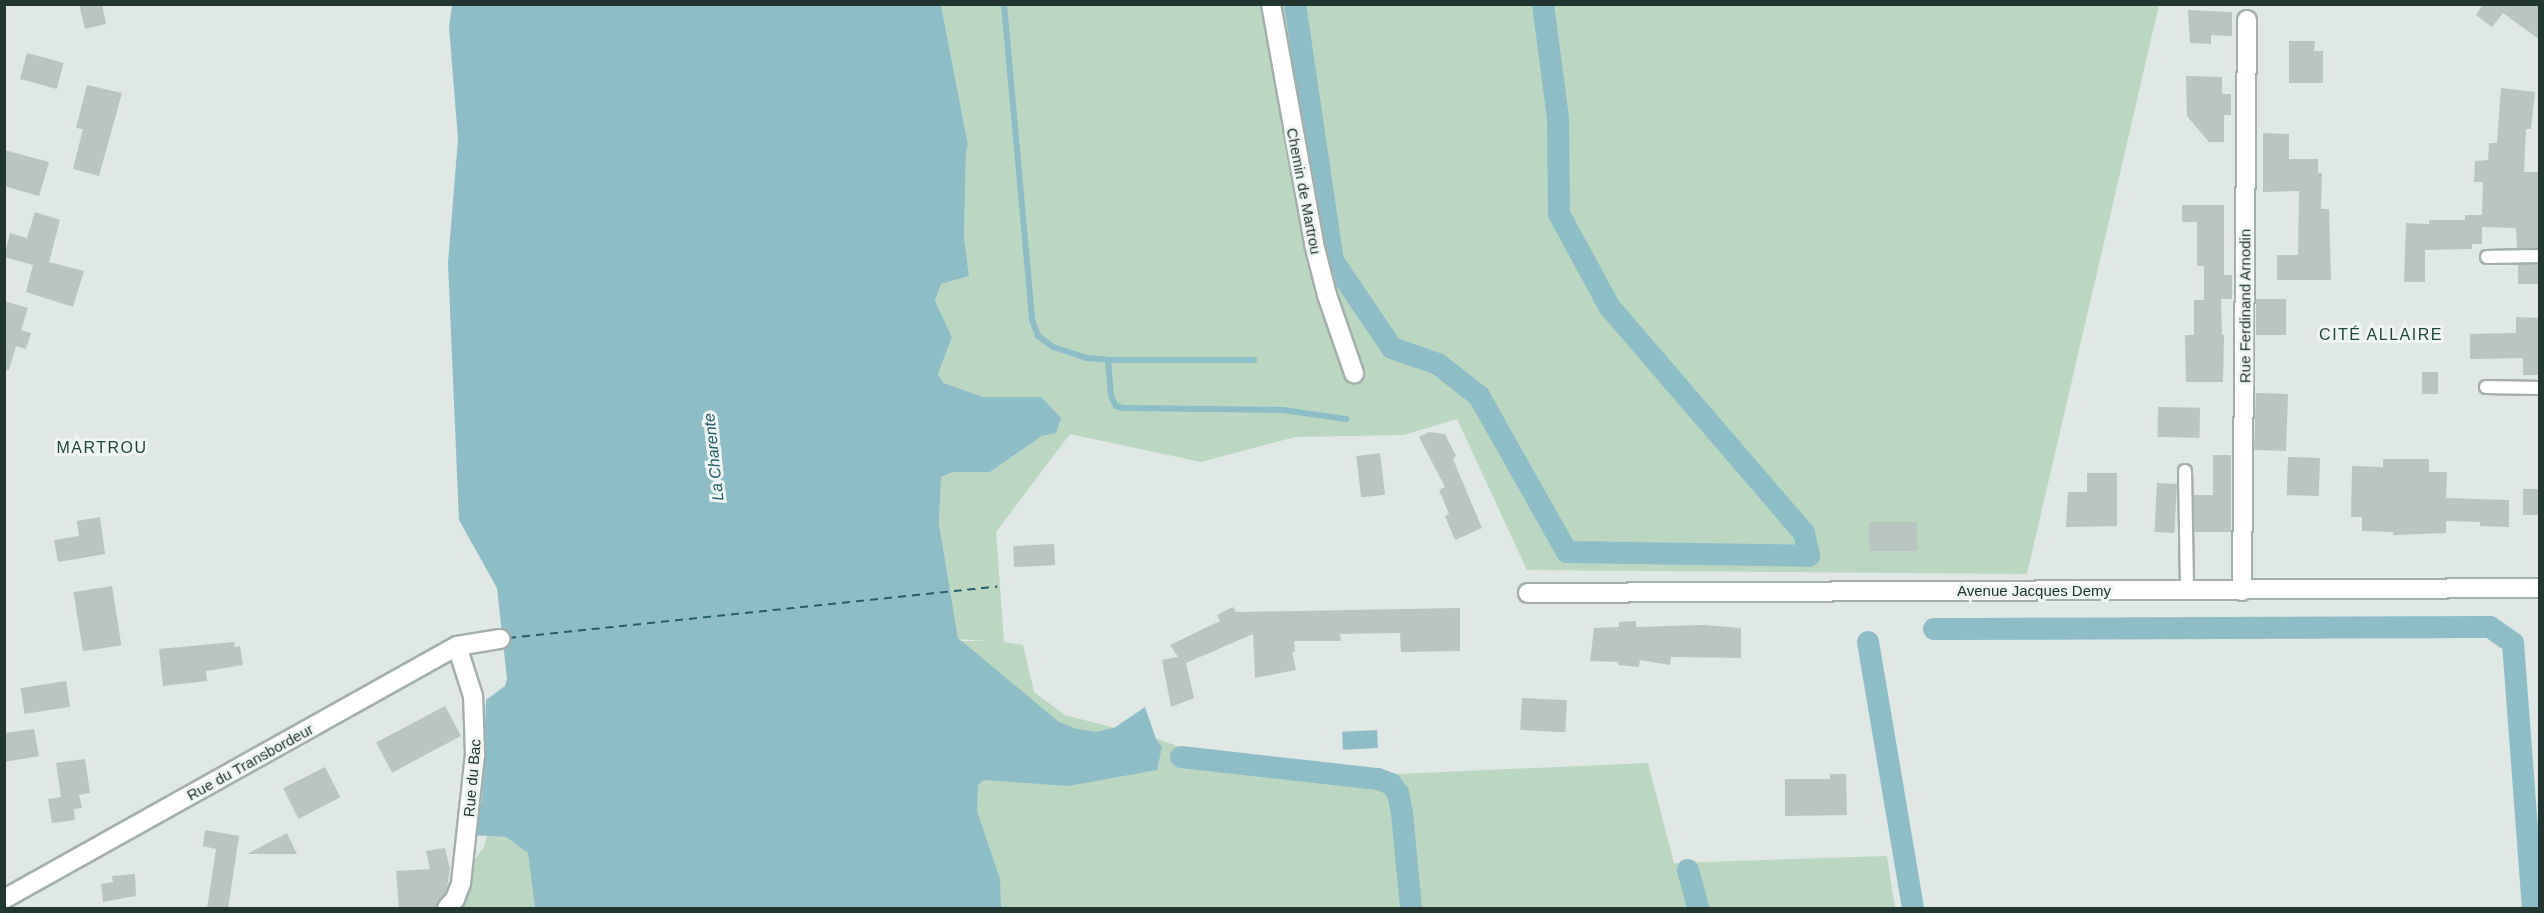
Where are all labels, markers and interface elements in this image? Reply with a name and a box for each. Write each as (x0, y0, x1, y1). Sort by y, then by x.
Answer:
street label: Chemin de Martrou (1283, 126, 1325, 256)
street label: Rue Ferdinand Arnodin (2236, 228, 2254, 384)
district label: CITÉ ALLAIRE (2319, 325, 2443, 345)
water label: La Charente (700, 412, 728, 502)
district label: MARTROU (56, 438, 148, 458)
street label: Avenue Jacques Demy (1957, 582, 2111, 600)
street label: Rue du Transbordeur (184, 720, 316, 804)
street label: Rue du Bac (460, 738, 484, 818)

